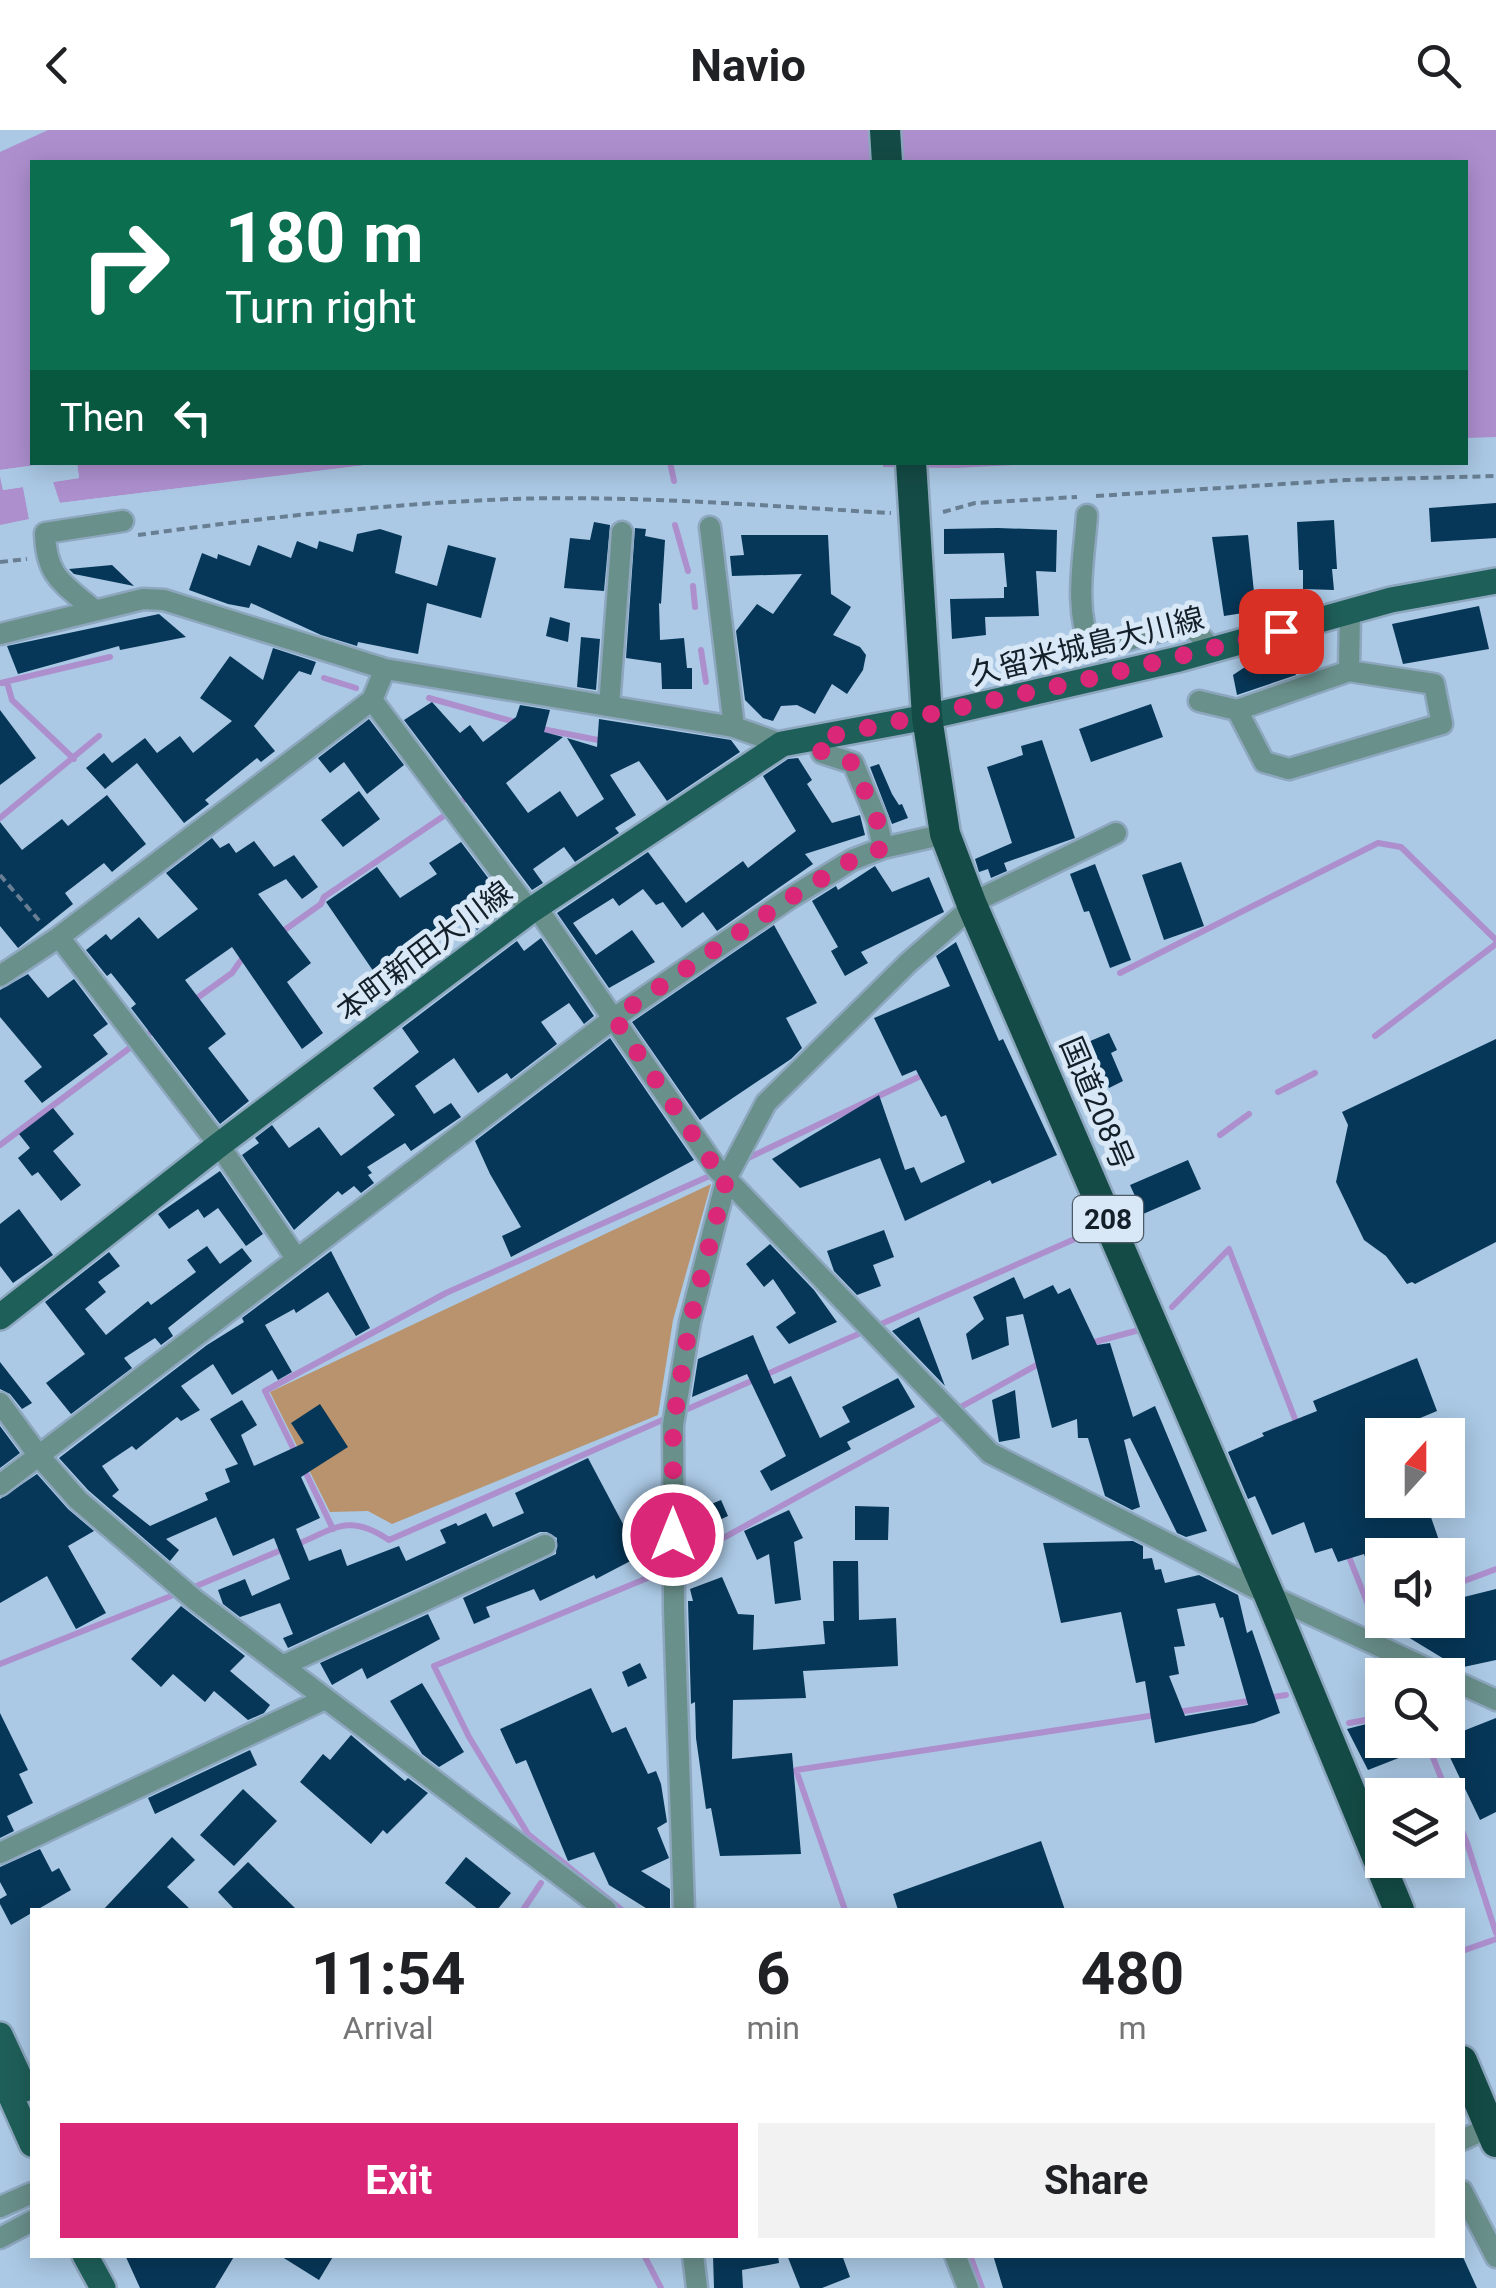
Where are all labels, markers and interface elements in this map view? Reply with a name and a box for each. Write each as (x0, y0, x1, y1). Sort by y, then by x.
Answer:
icon: back (30, 38, 85, 93)
icon: search (1411, 38, 1466, 93)
text: Navio (690, 39, 806, 92)
text: 180 m (225, 197, 424, 279)
icon: right (60, 200, 190, 330)
text: Turn right (225, 281, 417, 334)
icon: left (165, 390, 220, 445)
text: Then (60, 396, 145, 440)
pin (1239, 589, 1324, 674)
street label: 久留米城島大川線 (966, 600, 1208, 692)
icon: arrive (1254, 604, 1309, 659)
street label: 本町新田大川線 (330, 874, 518, 1028)
street label: 国道208号 (1053, 1031, 1141, 1175)
road number: 208 (1073, 1196, 1143, 1242)
north arrow (1365, 1418, 1465, 1518)
map controls (1365, 1418, 1465, 1878)
position arrow (621, 1483, 725, 1587)
button: sound (1365, 1538, 1465, 1638)
button: search (1365, 1658, 1465, 1758)
button: layers (1365, 1778, 1465, 1878)
text: 11:54 (311, 1938, 466, 2009)
text: 6 (756, 1938, 790, 2009)
text: 480 (1081, 1938, 1184, 2009)
text: Arrival (343, 2009, 434, 2047)
text: min (746, 2009, 800, 2047)
text: m (1118, 2009, 1146, 2047)
button: Exit (60, 2123, 738, 2238)
button: Share (758, 2123, 1435, 2238)

